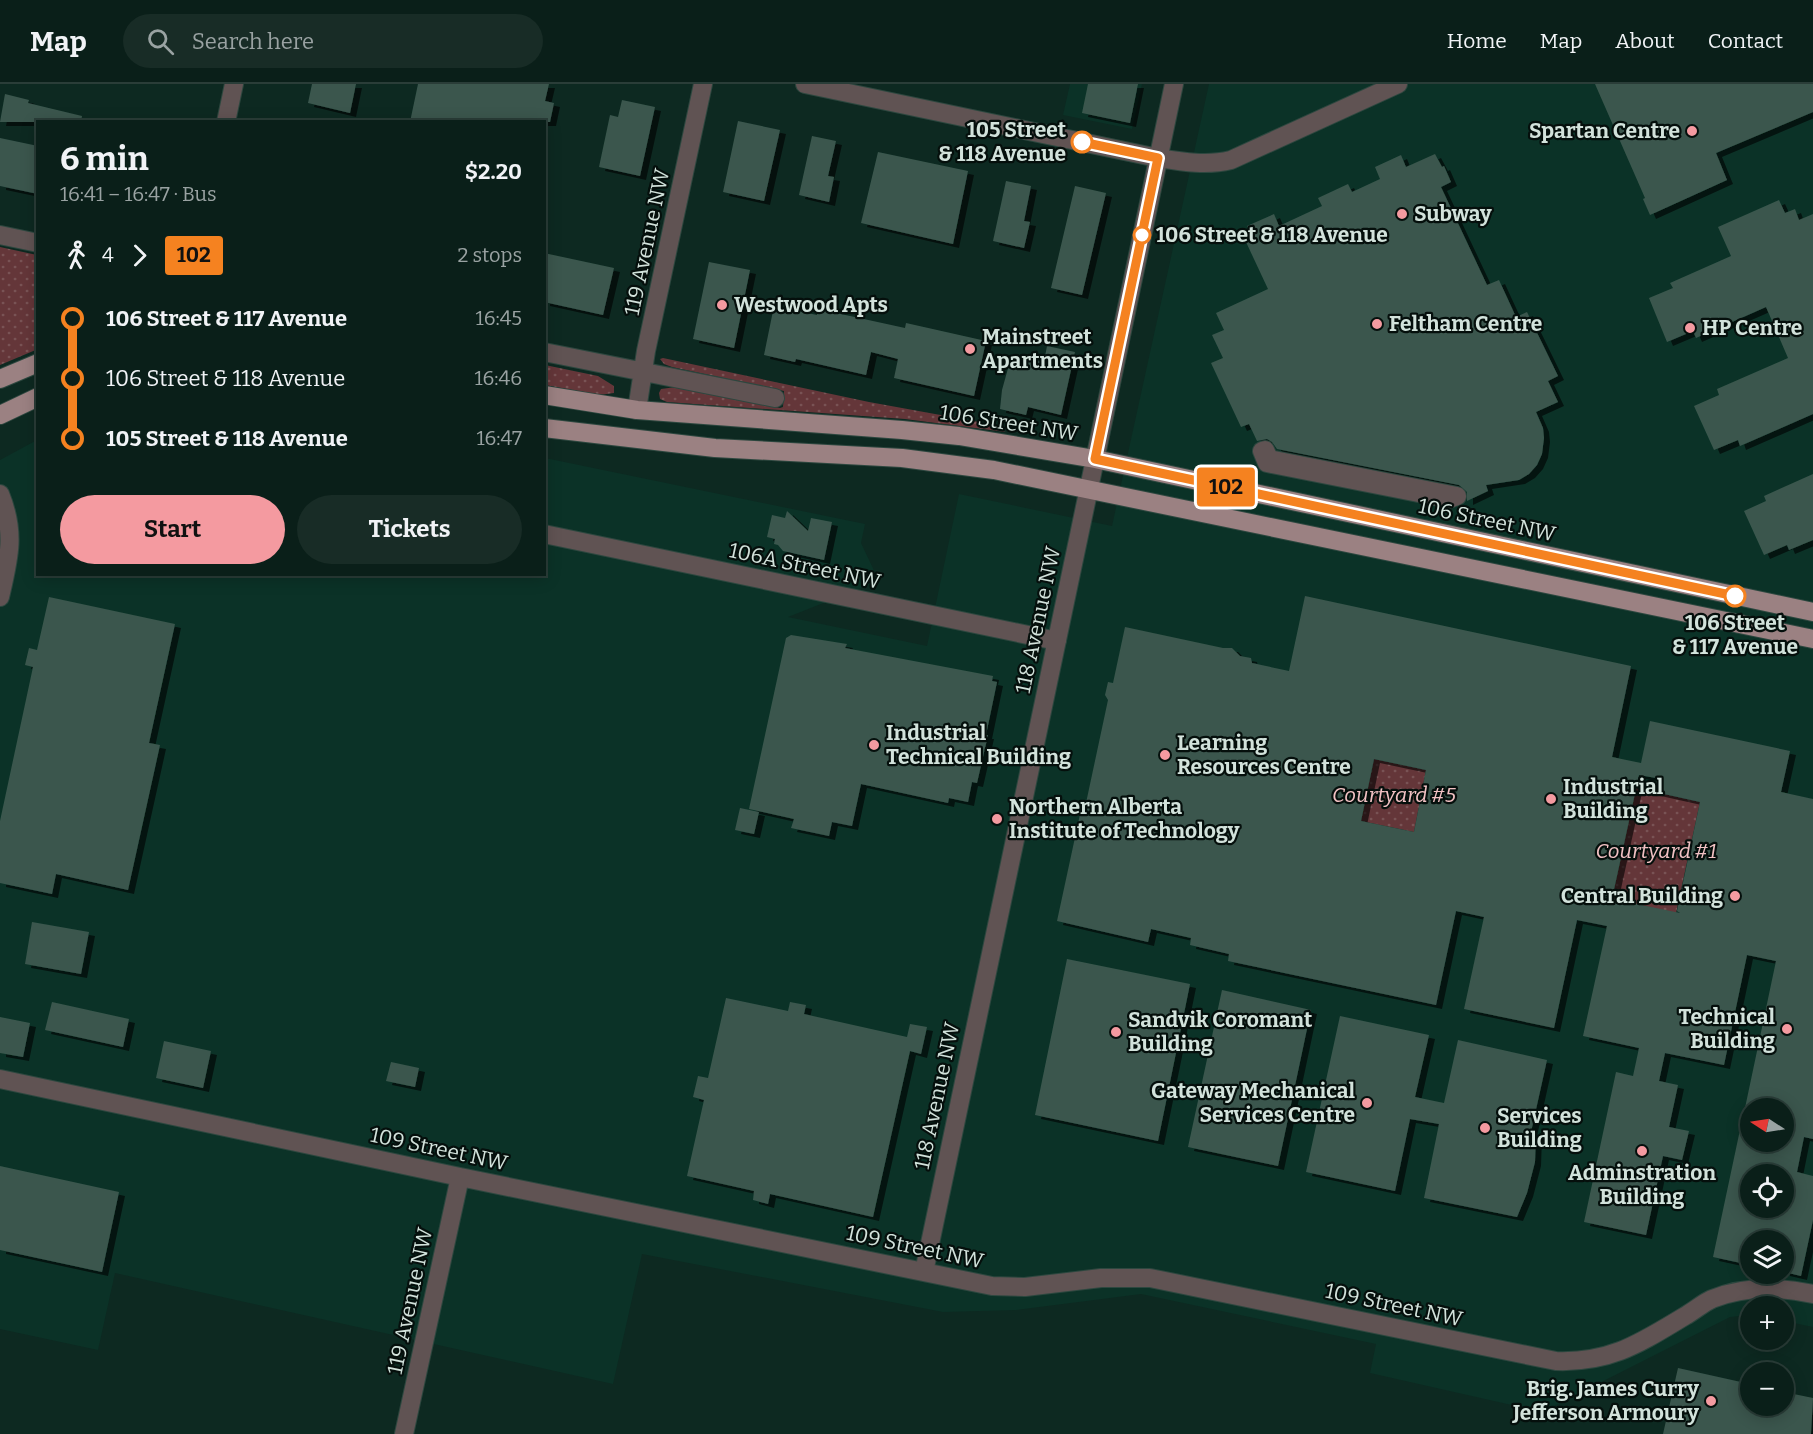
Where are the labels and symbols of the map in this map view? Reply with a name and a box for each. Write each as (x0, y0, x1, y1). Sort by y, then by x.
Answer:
place label: 105 Street & 118 Avenue (938, 117, 1067, 167)
place label: Spartan Centre (1529, 118, 1680, 144)
marker: Spartan Centre (1685, 124, 1699, 138)
marker: 105 Street & 118 Avenue (1071, 131, 1093, 153)
street label: 119 Avenue NW (619, 166, 675, 318)
place label: Subway (1414, 201, 1492, 227)
marker: Subway (1395, 207, 1409, 221)
place label: 106 Street & 118 Avenue (1156, 222, 1388, 248)
marker: 106 Street & 118 Avenue (1133, 226, 1151, 244)
place label: Westwood Apts (734, 292, 888, 318)
marker: Westwood Apts (715, 298, 729, 312)
place label: Feltham Centre (1389, 311, 1542, 337)
place label: HP Centre (1702, 315, 1802, 341)
marker: Feltham Centre (1370, 317, 1384, 331)
marker: HP Centre (1683, 321, 1697, 335)
place label: Mainstreet Apartments (982, 324, 1103, 374)
marker: Mainstreet Apartments (963, 342, 977, 356)
street label: 106 Street NW (938, 399, 1080, 447)
line badge: 102 (1192, 468, 1260, 506)
street label: 106 Street NW (1416, 493, 1558, 547)
street label: 106A Street NW (727, 537, 884, 595)
street label: 118 Avenue NW (1010, 544, 1066, 696)
marker: 106 Street & 117 Avenue (1724, 585, 1746, 607)
place label: 106 Street & 117 Avenue (1672, 610, 1798, 660)
place label: Industrial Technical Building (886, 720, 1071, 770)
place label: Learning Resources Centre (1177, 730, 1351, 780)
marker: Industrial Technical Building (867, 738, 881, 752)
marker: Learning Resources Centre (1158, 748, 1172, 762)
place label: Industrial Building (1563, 774, 1664, 824)
park label: Courtyard #5 (1332, 782, 1456, 808)
marker: Industrial Building (1544, 792, 1558, 806)
place label: Northern Alberta Institute of Technology (1009, 794, 1240, 844)
marker: Northern Alberta Institute of Technology (990, 812, 1004, 826)
park label: Courtyard #1 (1595, 838, 1717, 864)
place label: Central Building (1561, 883, 1723, 909)
marker: Central Building (1728, 889, 1742, 903)
place label: Technical Building (1678, 1004, 1775, 1054)
place label: Sandvik Coromant Building (1128, 1007, 1313, 1057)
street label: 118 Avenue NW (909, 1020, 965, 1172)
marker: Technical Building (1780, 1022, 1794, 1036)
marker: Sandvik Coromant Building (1109, 1025, 1123, 1039)
place label: Gateway Mechanical Services Centre (1151, 1078, 1355, 1128)
marker: Gateway Mechanical Services Centre (1360, 1096, 1374, 1110)
north arrow (1740, 1098, 1794, 1152)
place label: Services Building (1497, 1103, 1582, 1153)
marker: Services Building (1478, 1121, 1492, 1135)
street label: 109 Street NW (368, 1122, 510, 1176)
marker: Adminstration Building (1635, 1144, 1649, 1158)
place label: Adminstration Building (1568, 1160, 1716, 1210)
street label: 109 Street NW (844, 1220, 986, 1274)
street label: 119 Avenue NW (382, 1225, 438, 1377)
street label: 109 Street NW (1323, 1278, 1465, 1332)
place label: Brig. James Curry Jefferson Armoury (1512, 1376, 1699, 1426)
marker: Brig. James Curry Jefferson Armoury (1704, 1394, 1718, 1408)

